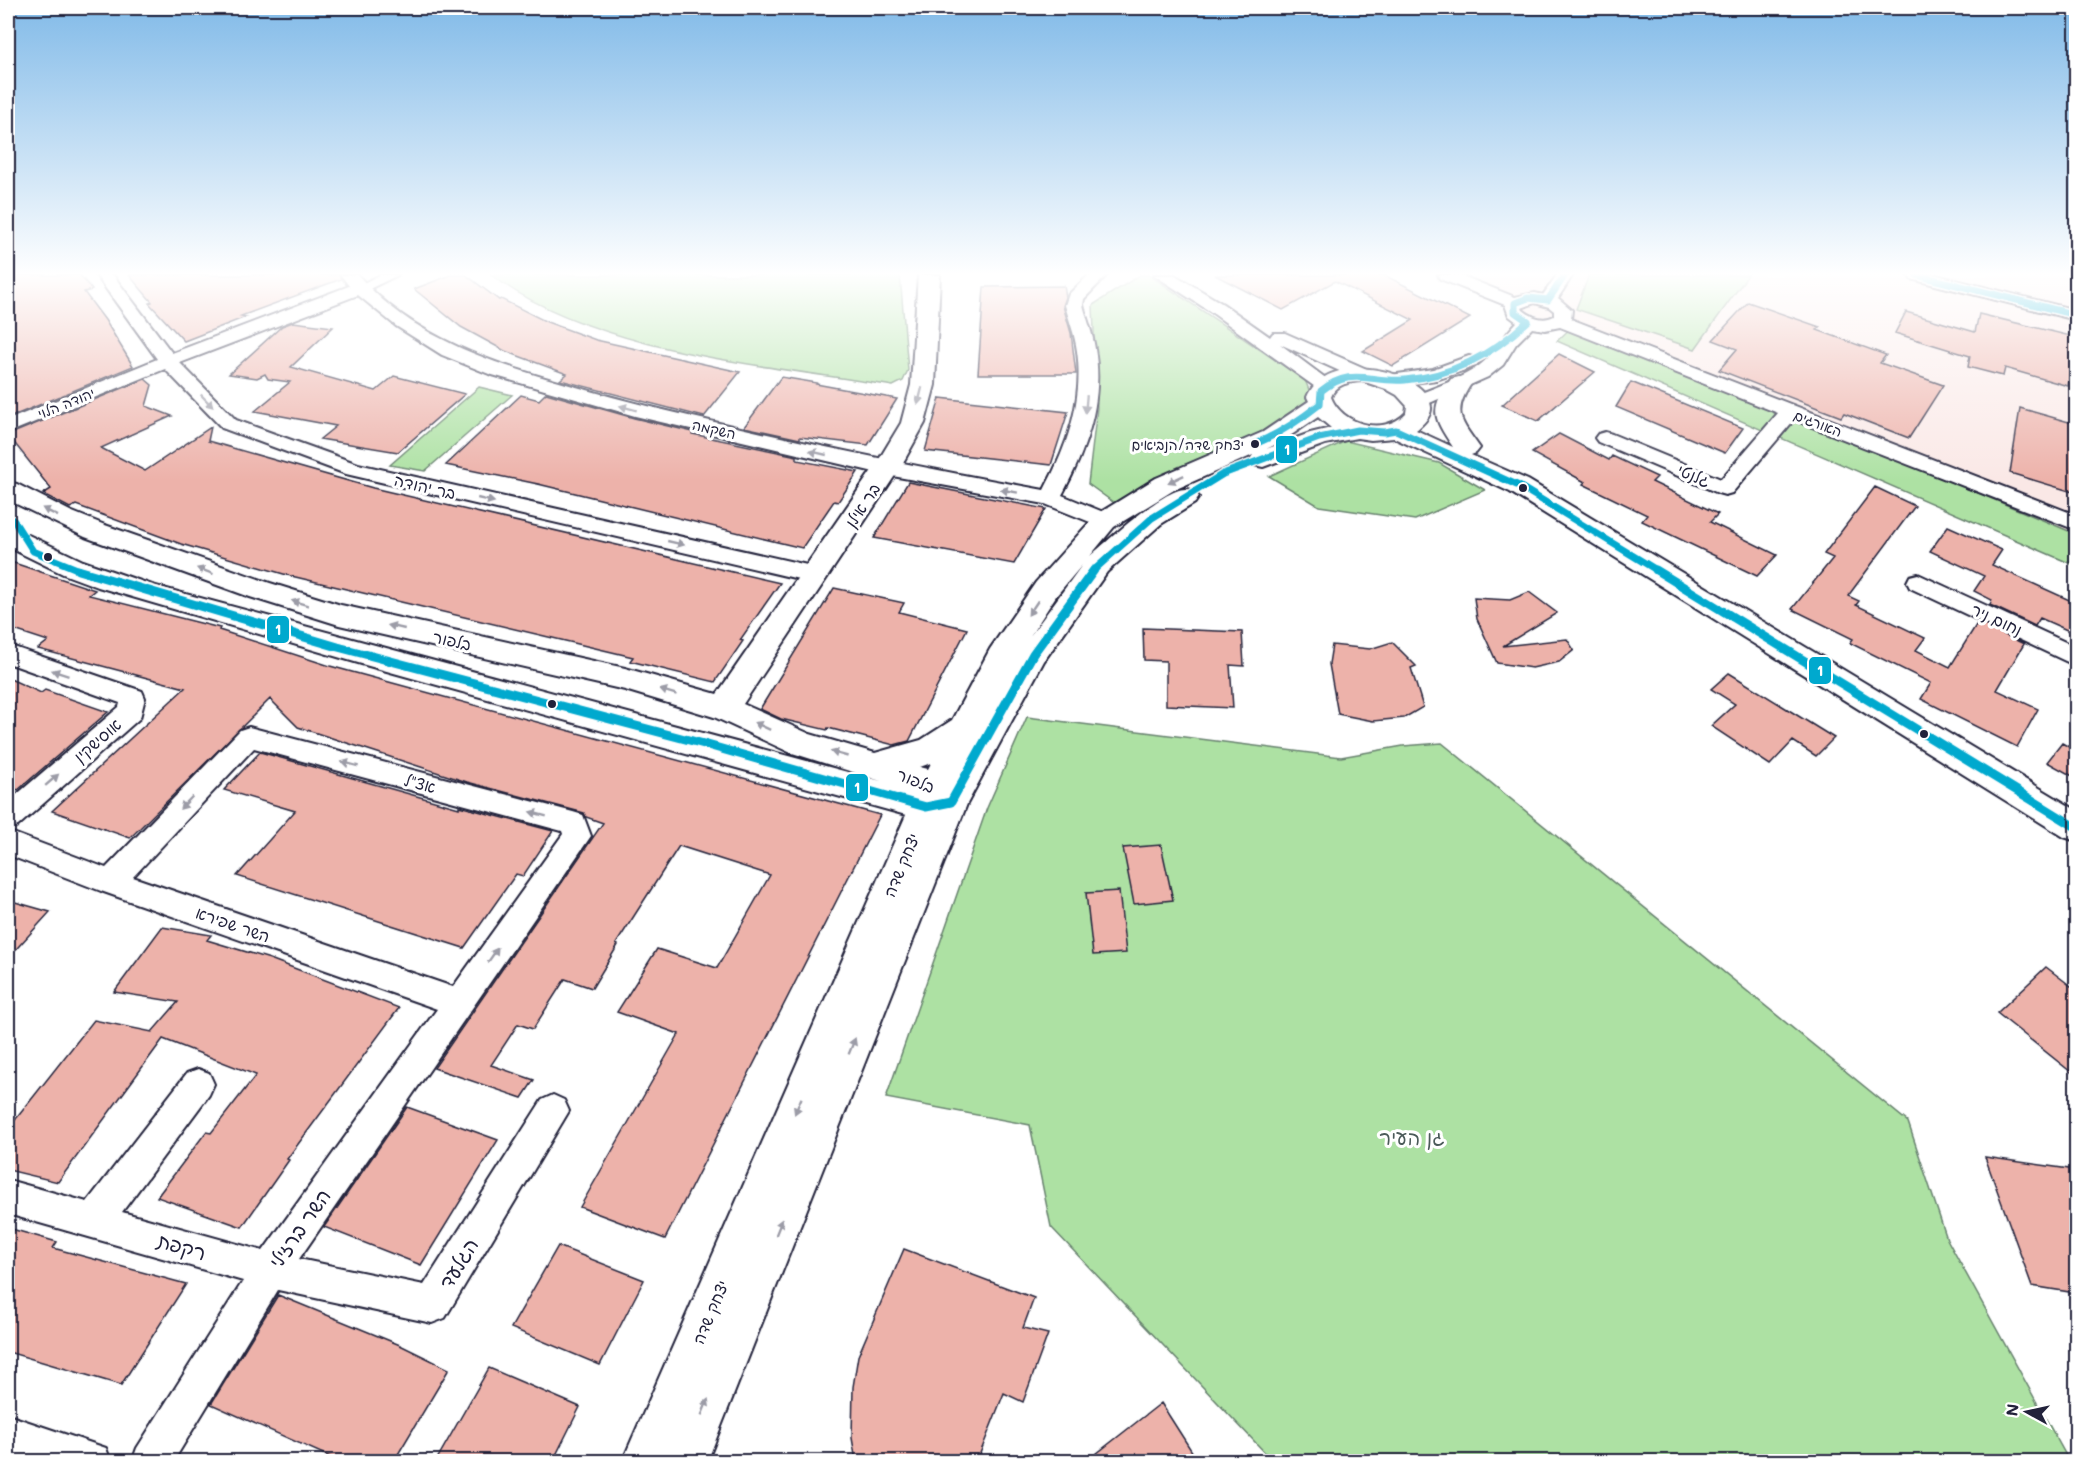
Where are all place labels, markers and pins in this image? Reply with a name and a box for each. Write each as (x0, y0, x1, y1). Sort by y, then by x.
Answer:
place label: יצחק שדה/הנביאים (1131, 435, 1244, 454)
marker: יצחק שדה/הנביאים (1249, 438, 1261, 450)
unlabelled marker (1517, 482, 1529, 494)
unlabelled marker (42, 551, 54, 563)
unlabelled marker (546, 698, 558, 710)
unlabelled marker (1918, 728, 1930, 740)

